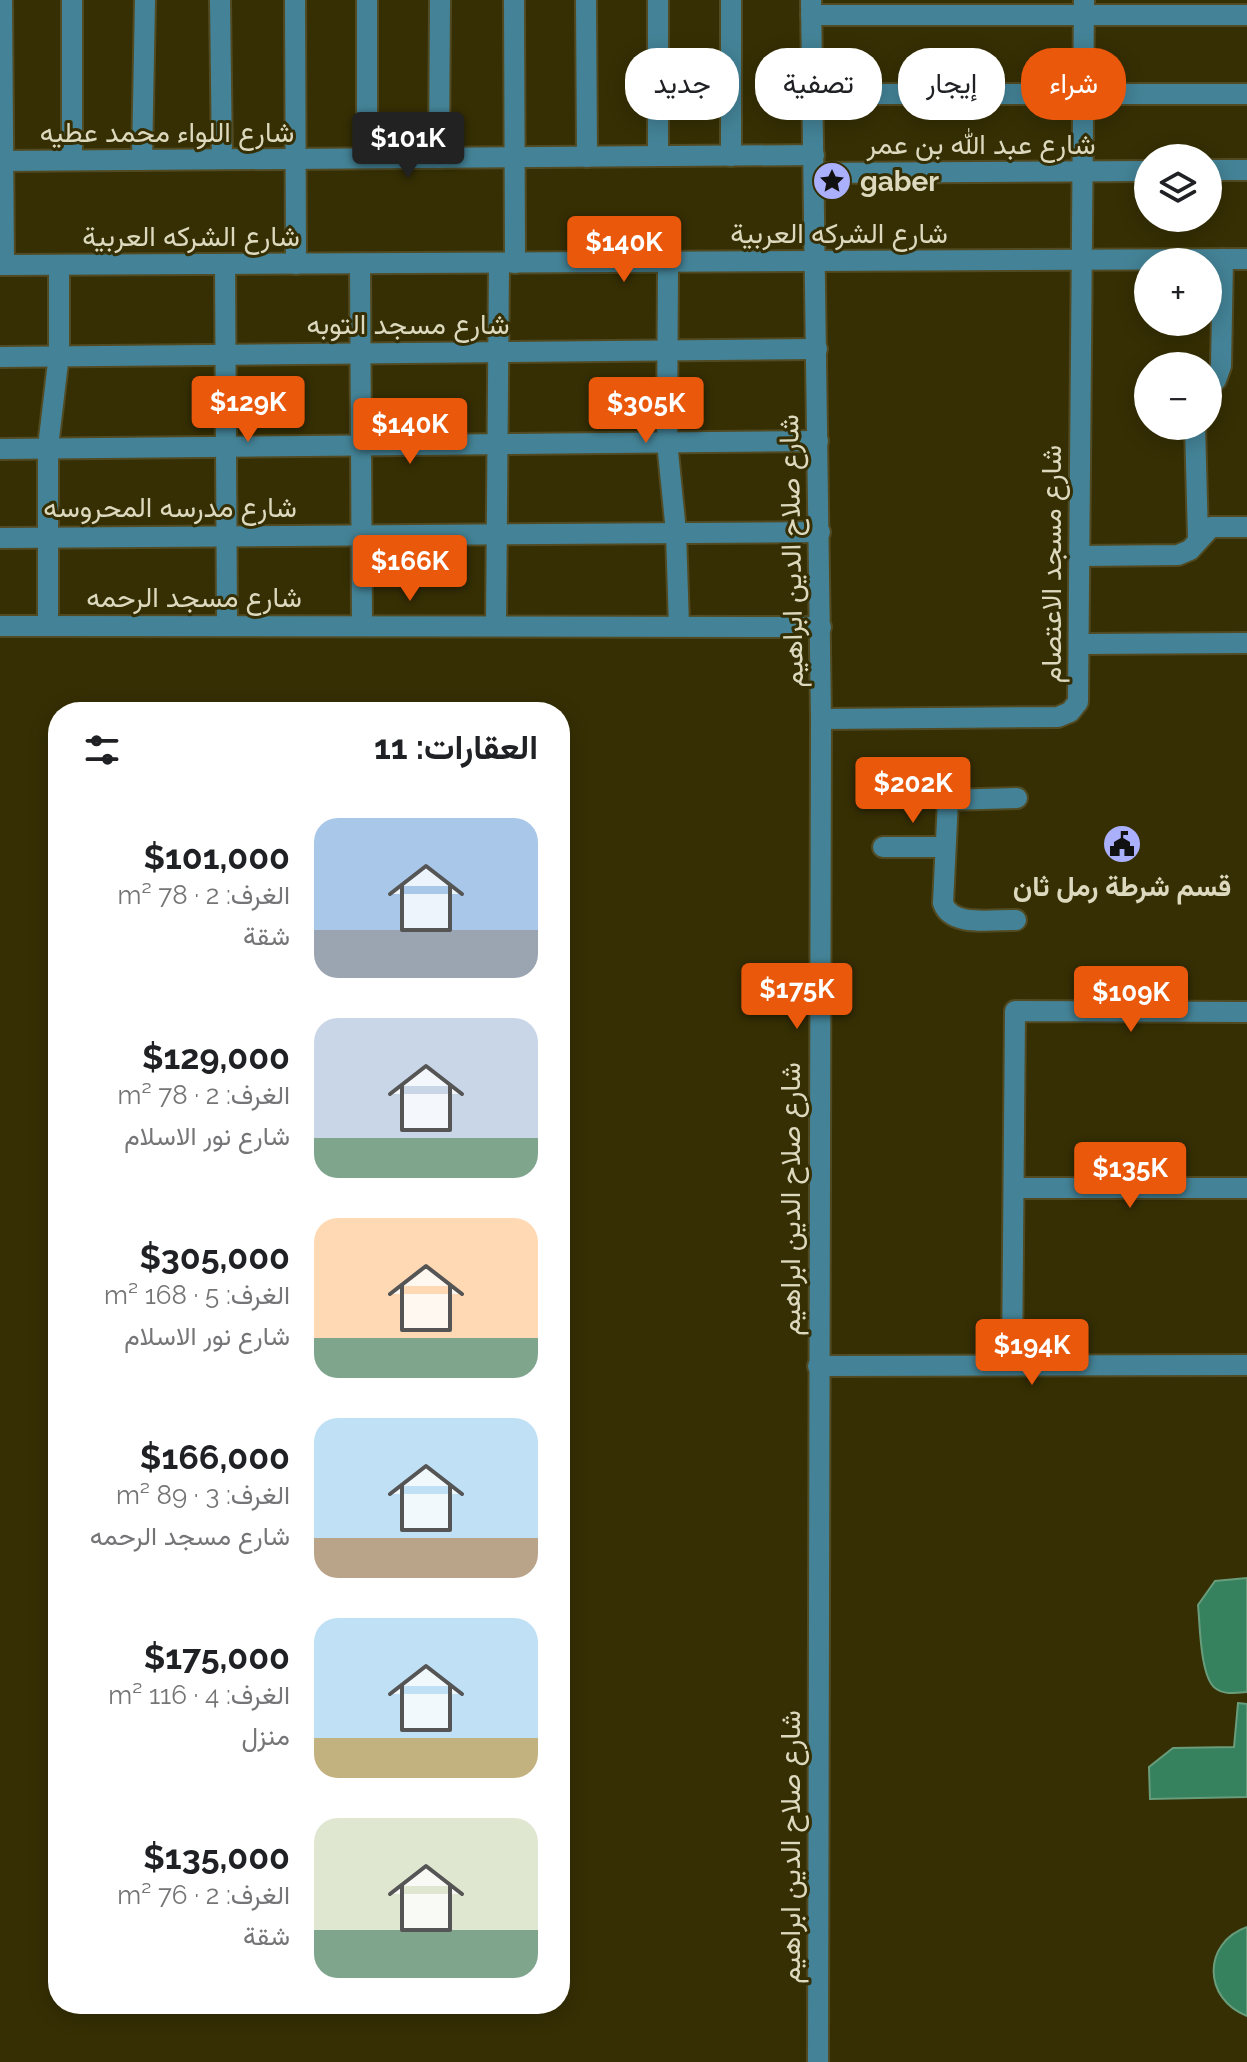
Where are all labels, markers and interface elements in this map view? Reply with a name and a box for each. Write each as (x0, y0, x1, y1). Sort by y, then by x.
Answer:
chip: جديد (625, 48, 739, 120)
chip: تصفية (755, 48, 882, 120)
chip: إيجار (898, 48, 1005, 120)
chip: شراء (1021, 48, 1126, 120)
pin: $101K (352, 112, 464, 180)
street label: شارع اللواء محمد عطيه (40, 116, 294, 151)
text: $101K (370, 123, 446, 153)
street label: شارع عبد الله بن عمر (865, 128, 1096, 163)
map controls (1134, 144, 1222, 440)
button: layers (1134, 144, 1222, 232)
place icon: gaber (811, 160, 853, 202)
place label: gaber (860, 165, 939, 198)
pin: $140K (568, 216, 680, 284)
street label: شارع الشركه العربية (730, 217, 948, 252)
street label: شارع الشركه العربية (82, 220, 300, 255)
text: $140K (585, 227, 663, 257)
button: + (1134, 248, 1222, 336)
street label: شارع مسجد التوبه (307, 308, 509, 343)
button: − (1134, 352, 1222, 440)
pin: $129K (192, 376, 304, 444)
pin: $305K (590, 377, 702, 445)
text: $129K (210, 387, 286, 417)
text: $305K (607, 388, 685, 418)
pin: $140K (354, 398, 466, 466)
text: $140K (371, 409, 449, 439)
street label: شارع صلاح الدين ابراهيم (772, 414, 812, 688)
street label: شارع مسجد الاعتصام (1035, 445, 1070, 683)
street label: شارع مدرسه المحروسه (43, 491, 297, 526)
pin: $166K (354, 535, 466, 603)
text: $166K (371, 546, 449, 576)
street label: شارع مسجد الرحمه (86, 581, 302, 616)
text: العقارات: 11 (374, 727, 538, 767)
icon: filters (80, 728, 124, 772)
pin: $202K (857, 757, 969, 825)
text: $202K (873, 768, 953, 798)
public building icon: قسم شرطة رمل ثان (1101, 823, 1143, 865)
text: $101,000 (143, 837, 290, 877)
icon: home (378, 850, 474, 946)
place label: قسم شرطة رمل ثان (1013, 870, 1231, 905)
text: الغرف: 2 · 78 m² (118, 880, 290, 910)
text: شقة (243, 921, 290, 951)
pin: $175K (741, 963, 853, 1031)
pin: $109K (1075, 966, 1187, 1034)
text: $175K (759, 974, 835, 1004)
text: $109K (1092, 977, 1170, 1007)
text: $129,000 (142, 1037, 290, 1077)
icon: home (378, 1050, 474, 1146)
street label: شارع صلاح الدين ابراهيم (774, 1062, 809, 1336)
text: الغرف: 2 · 78 m² (118, 1080, 290, 1110)
text: شارع نور الاسلام (124, 1121, 290, 1151)
pin: $135K (1074, 1142, 1186, 1210)
text: $135K (1092, 1153, 1168, 1183)
text: $305,000 (139, 1237, 290, 1277)
icon: home (378, 1250, 474, 1346)
text: الغرف: 5 · 168 m² (104, 1280, 290, 1310)
pin: $194K (976, 1319, 1088, 1387)
text: شارع نور الاسلام (124, 1321, 290, 1351)
text: $194K (994, 1330, 1070, 1360)
text: $166,000 (140, 1437, 290, 1477)
icon: home (378, 1450, 474, 1546)
text: الغرف: 3 · 89 m² (116, 1480, 290, 1510)
text: شارع مسجد الرحمه (90, 1521, 290, 1551)
text: $175,000 (144, 1637, 290, 1677)
icon: home (378, 1650, 474, 1746)
text: الغرف: 4 · 116 m² (108, 1680, 290, 1710)
street label: شارع صلاح الدين ابراهيم (774, 1710, 809, 1984)
text: منزل (241, 1721, 290, 1751)
text: $135,000 (143, 1837, 290, 1877)
icon: home (378, 1850, 474, 1946)
text: الغرف: 2 · 76 m² (117, 1880, 290, 1910)
text: شقة (243, 1921, 290, 1951)

